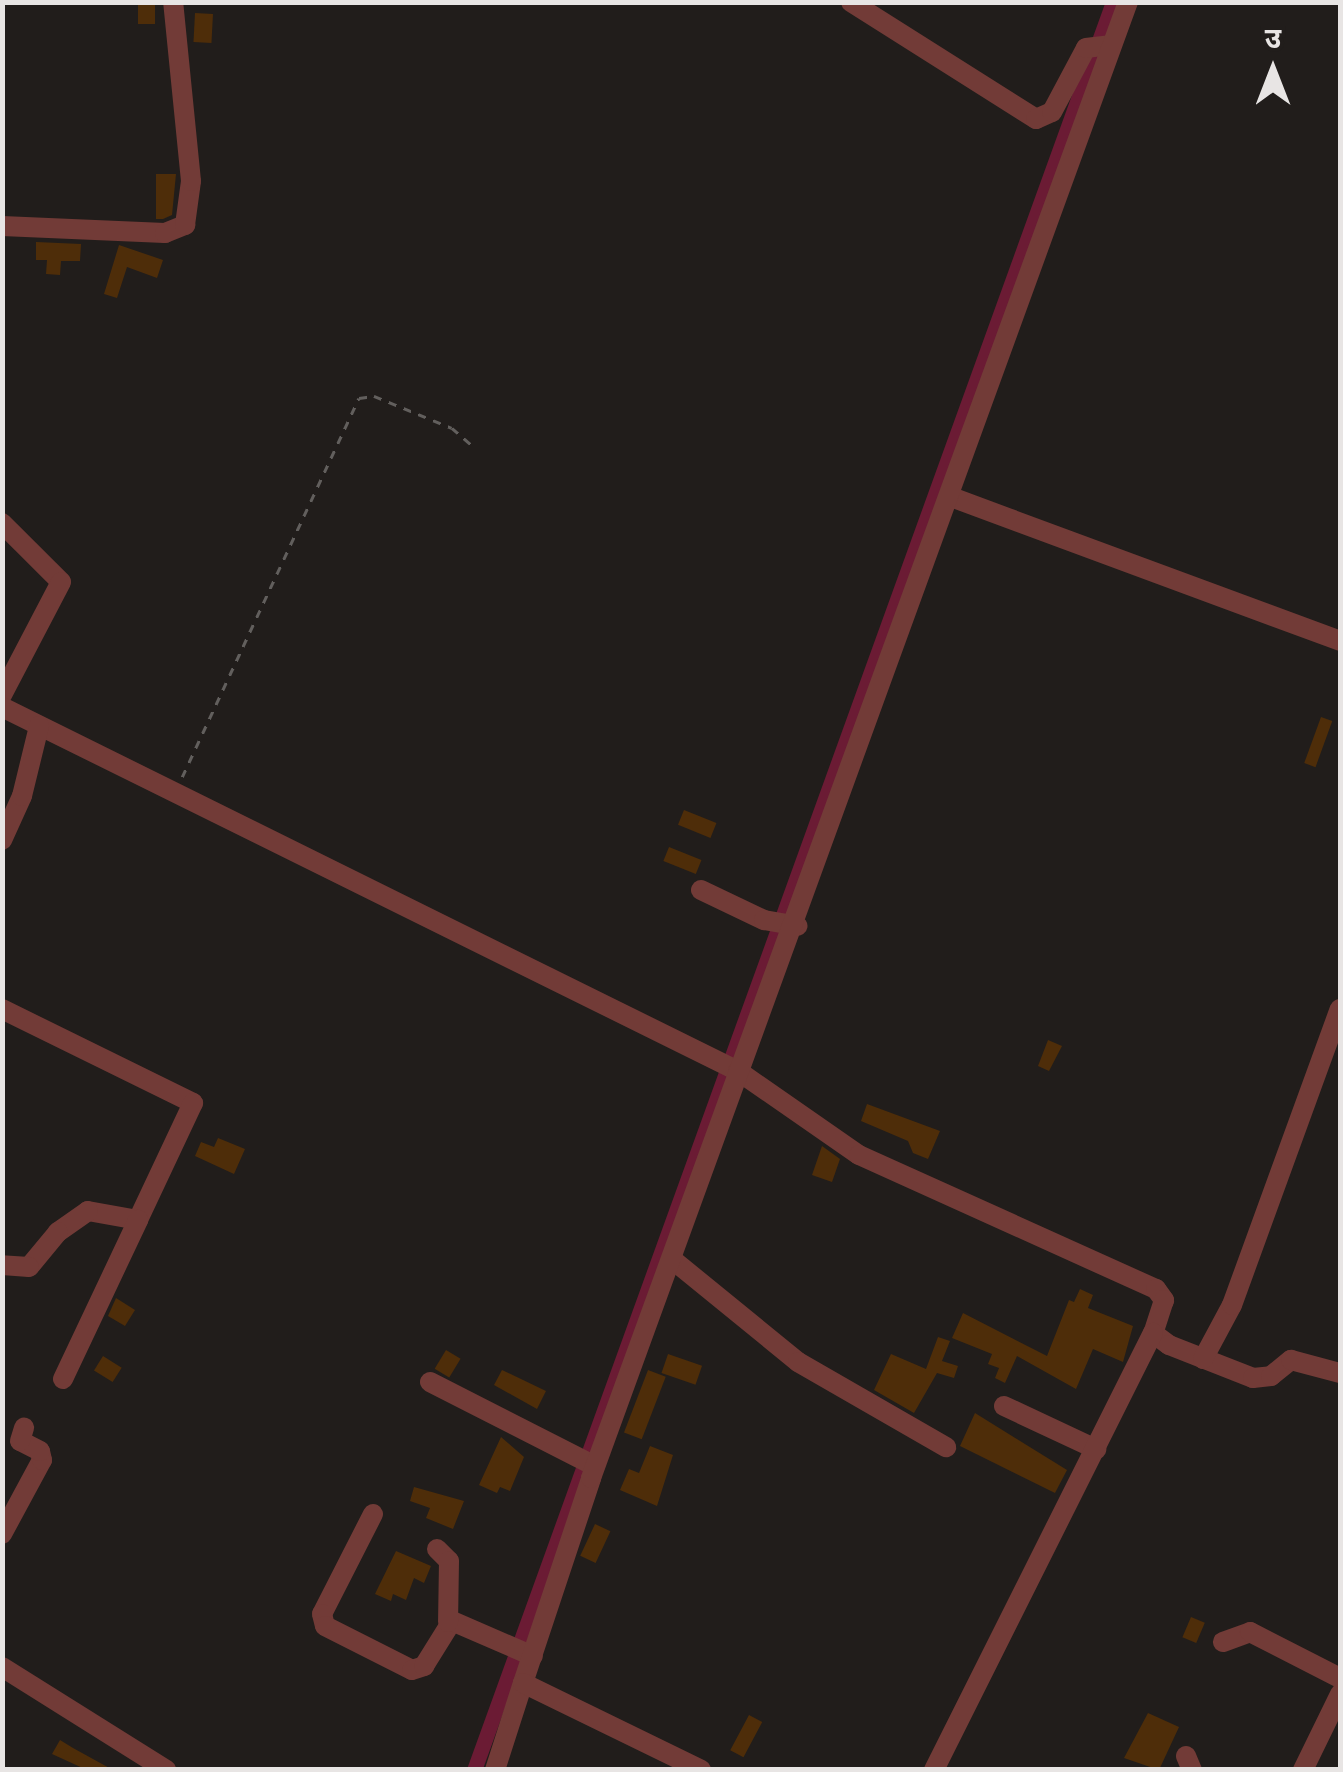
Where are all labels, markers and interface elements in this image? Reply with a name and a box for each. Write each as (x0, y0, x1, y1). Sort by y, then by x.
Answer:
north arrow (1223, 20, 1323, 120)
text: उ (1265, 26, 1281, 54)

